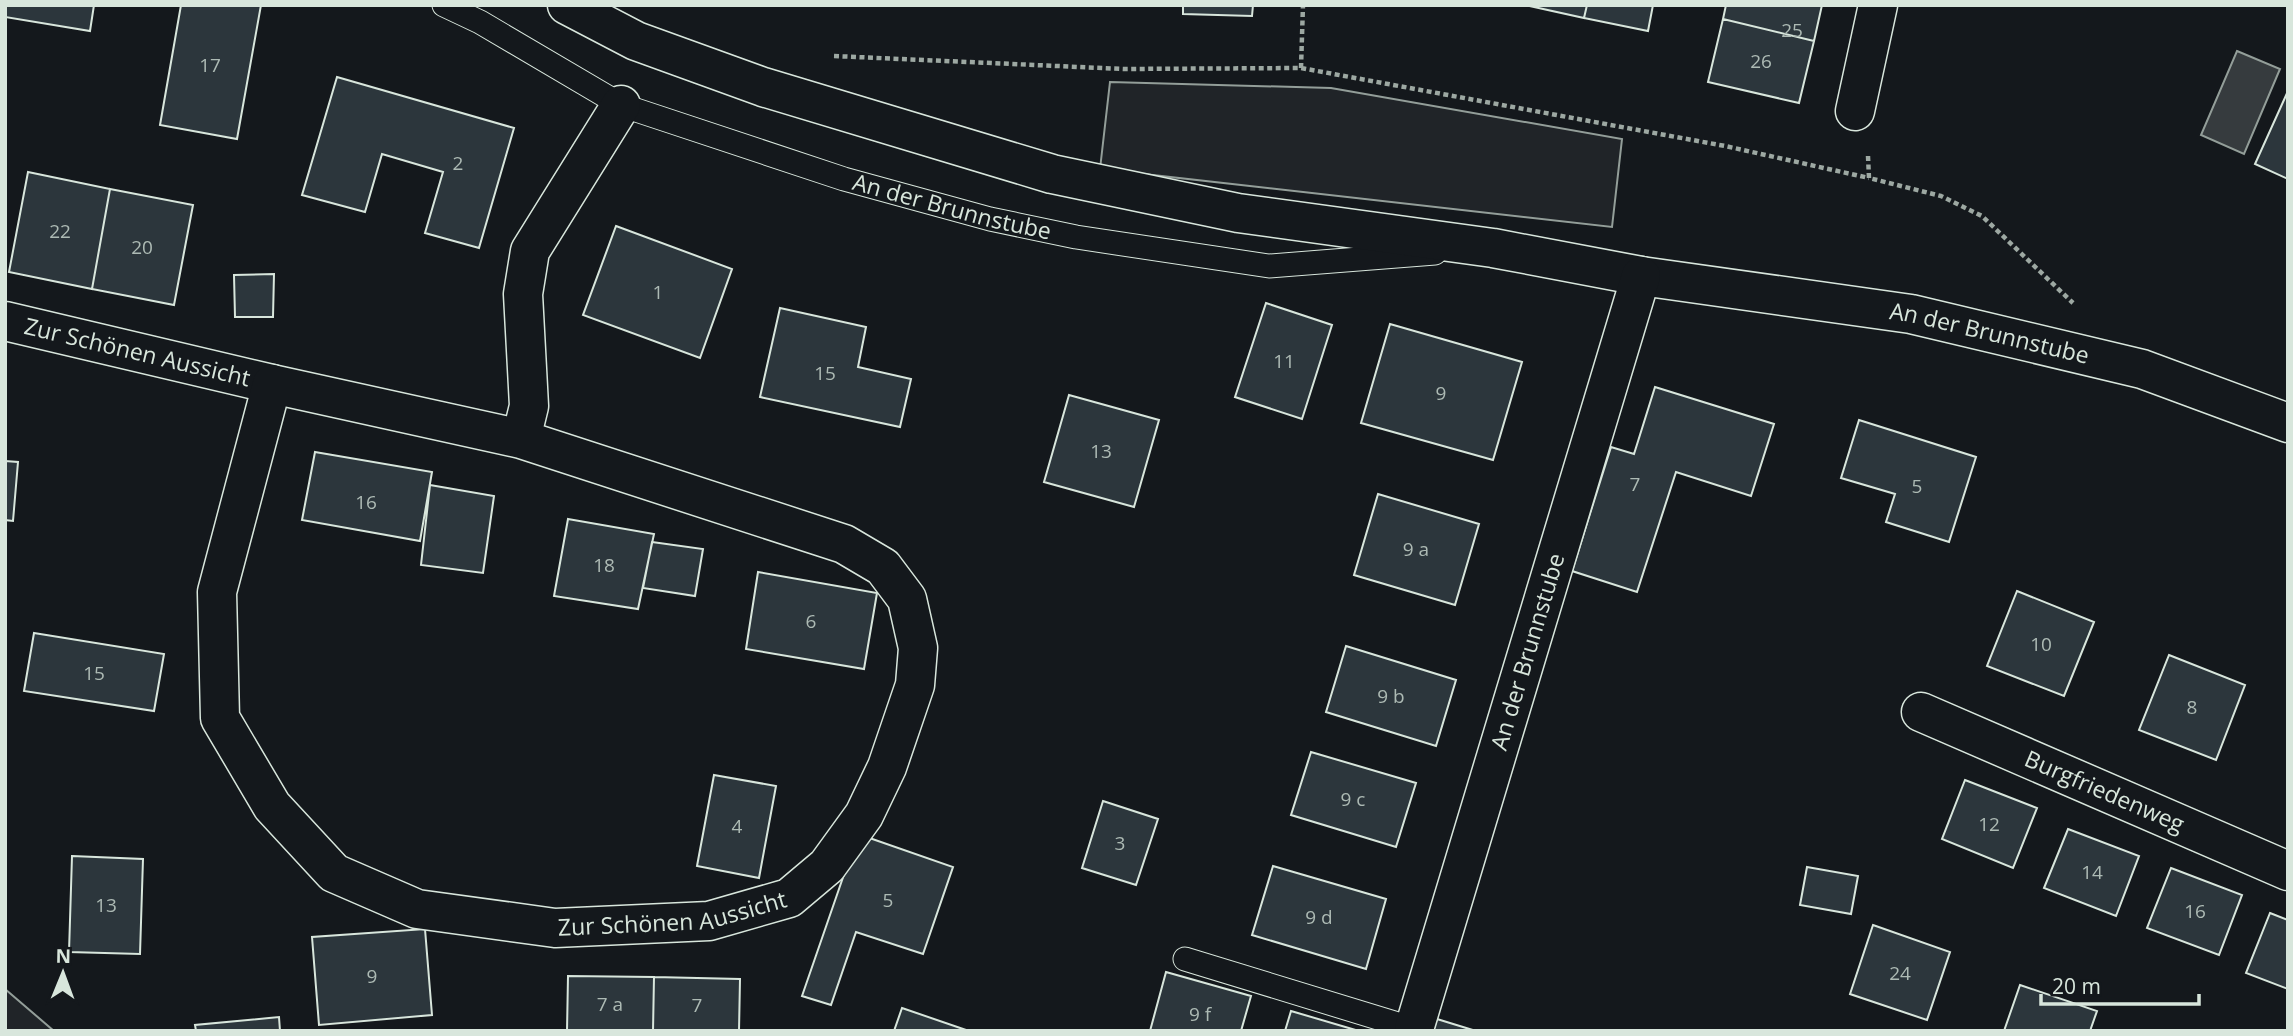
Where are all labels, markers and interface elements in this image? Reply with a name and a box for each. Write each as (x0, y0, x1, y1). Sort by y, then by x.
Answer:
house number: 25 (1781, 17, 1803, 43)
house number: 26 (1750, 48, 1772, 74)
house number: 17 (199, 52, 221, 78)
house number: 2 (453, 150, 463, 176)
street label: An der Brunnstube (849, 165, 1054, 246)
house number: 22 (49, 218, 71, 244)
house number: 20 (131, 234, 153, 260)
house number: 1 (653, 279, 663, 305)
street label: An der Brunnstube (1888, 294, 2092, 371)
street label: Zur Schönen Aussicht (21, 309, 254, 393)
house number: 11 (1273, 348, 1295, 374)
house number: 15 (814, 360, 836, 386)
house number: 9 (1436, 380, 1446, 406)
house number: 13 (1090, 438, 1112, 464)
house number: 7 (1630, 471, 1640, 497)
house number: 5 (1912, 473, 1922, 499)
house number: 16 (355, 489, 377, 515)
house number: 9 a (1403, 536, 1429, 562)
street label: An der Brunnstube (1482, 549, 1572, 754)
house number: 18 (593, 552, 615, 578)
house number: 6 (806, 608, 816, 634)
house number: 10 (2030, 631, 2052, 657)
house number: 15 (83, 660, 105, 686)
house number: 9 b (1377, 683, 1405, 709)
house number: 8 (2187, 694, 2197, 720)
street label: Burgfriedenweg (2020, 742, 2190, 839)
house number: 9 c (1341, 786, 1365, 812)
house number: 12 (1978, 811, 2000, 837)
house number: 4 (732, 813, 743, 839)
house number: 3 (1115, 830, 1125, 856)
house number: 14 (2081, 859, 2103, 885)
street label: Zur Schönen Aussicht (557, 883, 790, 943)
house number: 5 (883, 887, 893, 913)
house number: 13 (95, 892, 117, 918)
house number: 16 (2184, 898, 2206, 924)
house number: 9 d (1305, 904, 1333, 930)
north arrow (28, 938, 98, 1008)
text: N (55, 943, 71, 969)
house number: 24 (1889, 960, 1911, 986)
scale bar (2041, 962, 2198, 1006)
house number: 9 (367, 963, 377, 989)
text: 20 m (2052, 972, 2101, 1000)
house number: 7 a (597, 991, 623, 1017)
house number: 7 (692, 992, 702, 1018)
house number: 9 f (1189, 1001, 1213, 1027)

